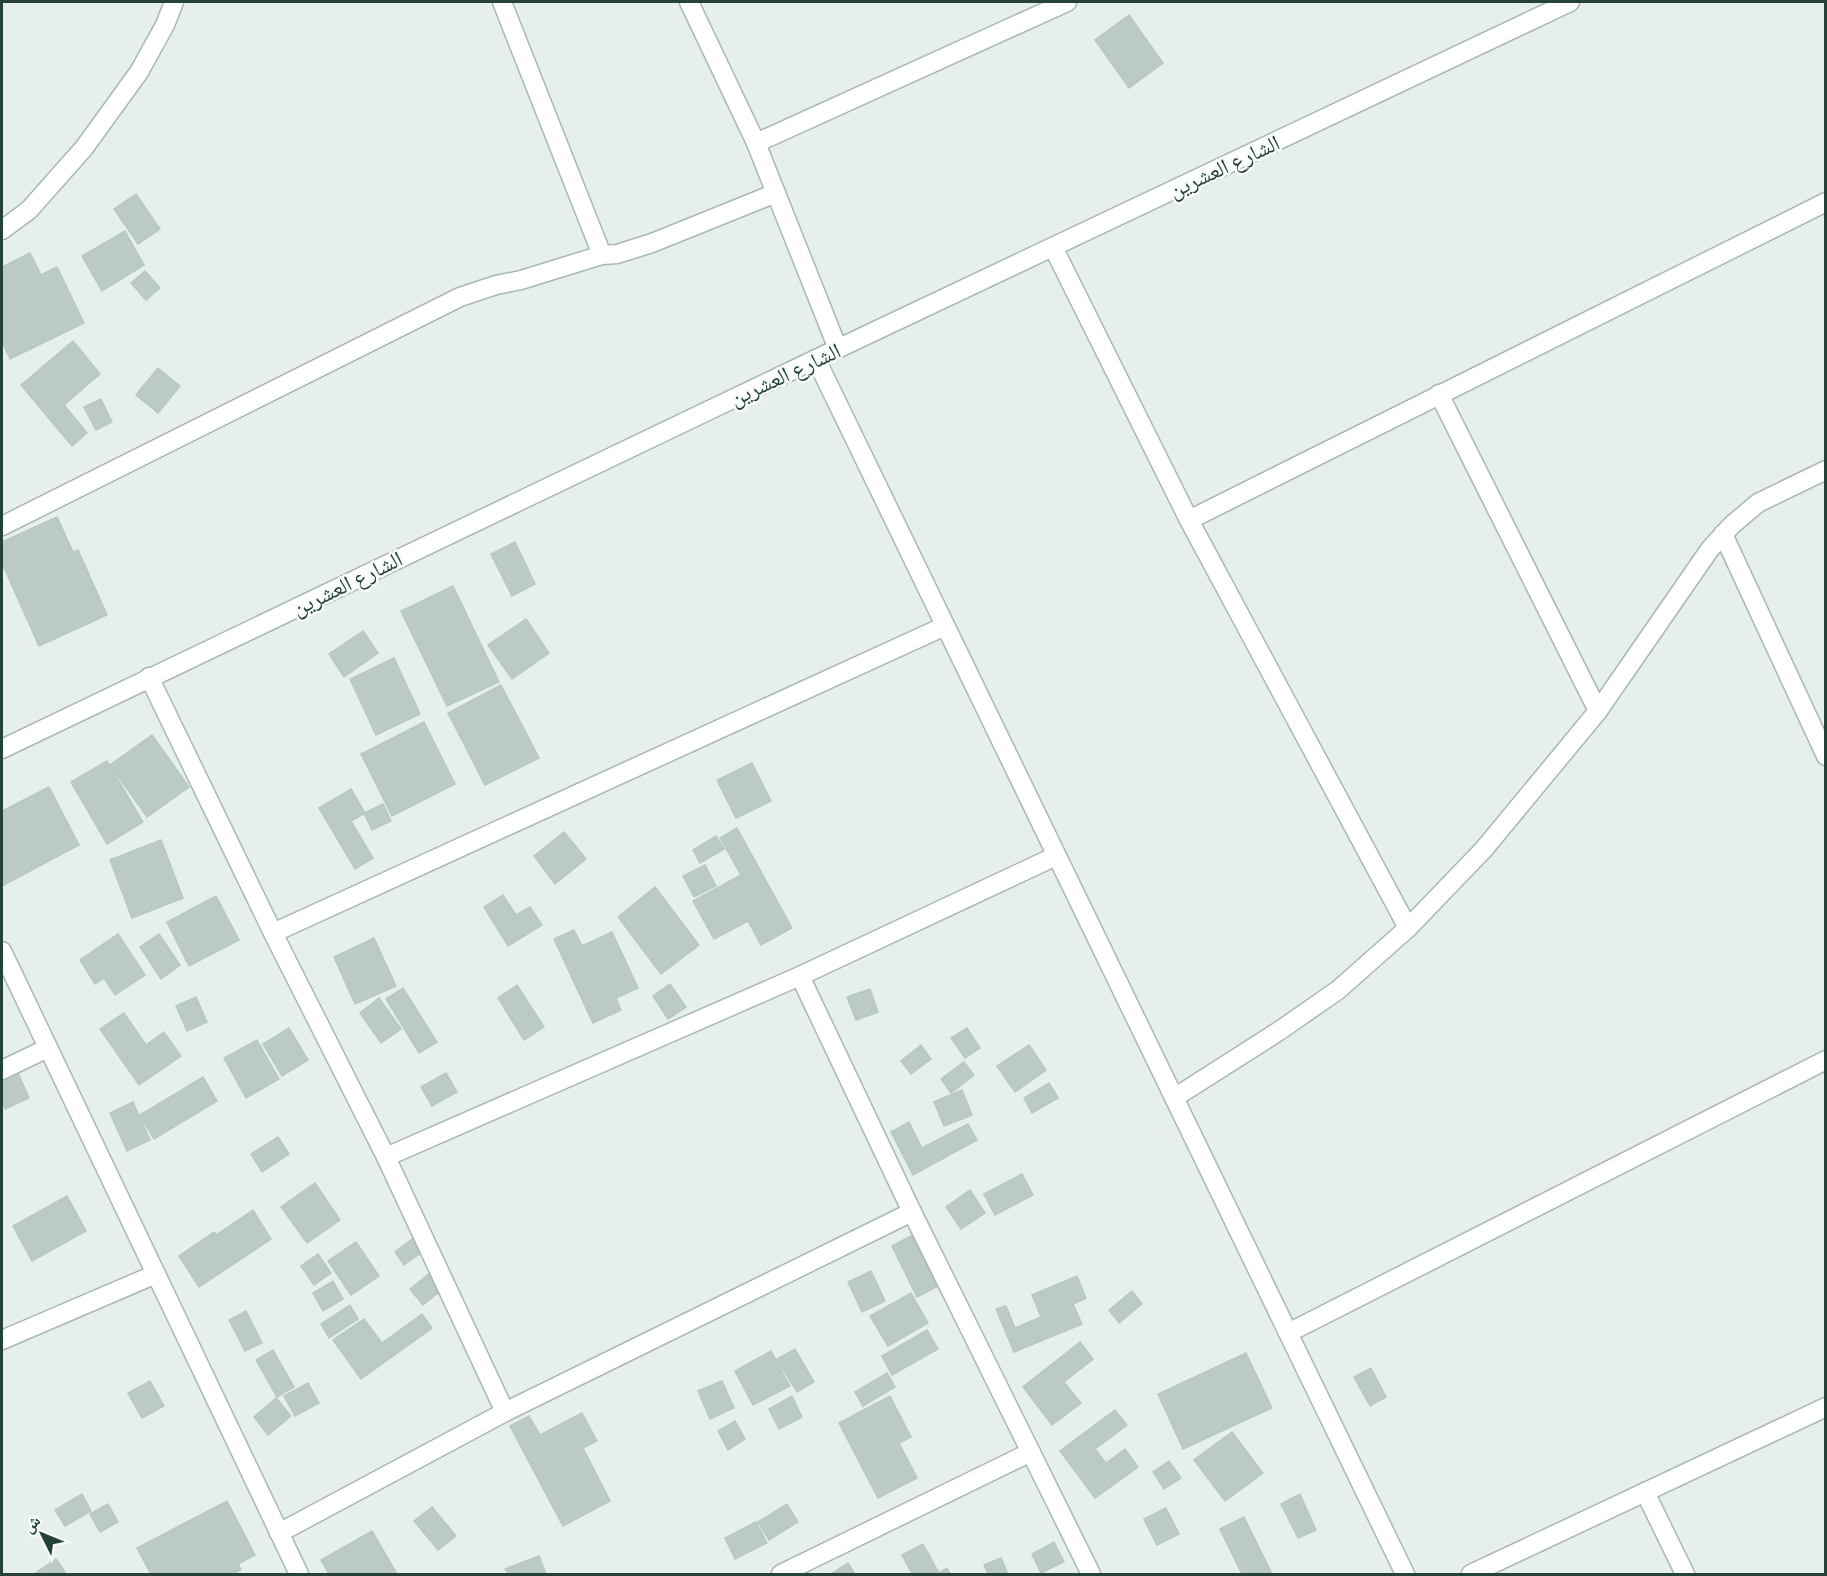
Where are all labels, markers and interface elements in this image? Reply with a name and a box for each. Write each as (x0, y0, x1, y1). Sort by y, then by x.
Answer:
street label: الشارع العشرين (1164, 128, 1284, 204)
street label: الشارع العشرين (725, 336, 845, 412)
street label: الشارع العشرين (287, 544, 407, 622)
north arrow (12, 1504, 72, 1564)
text: ش (18, 1511, 44, 1537)

